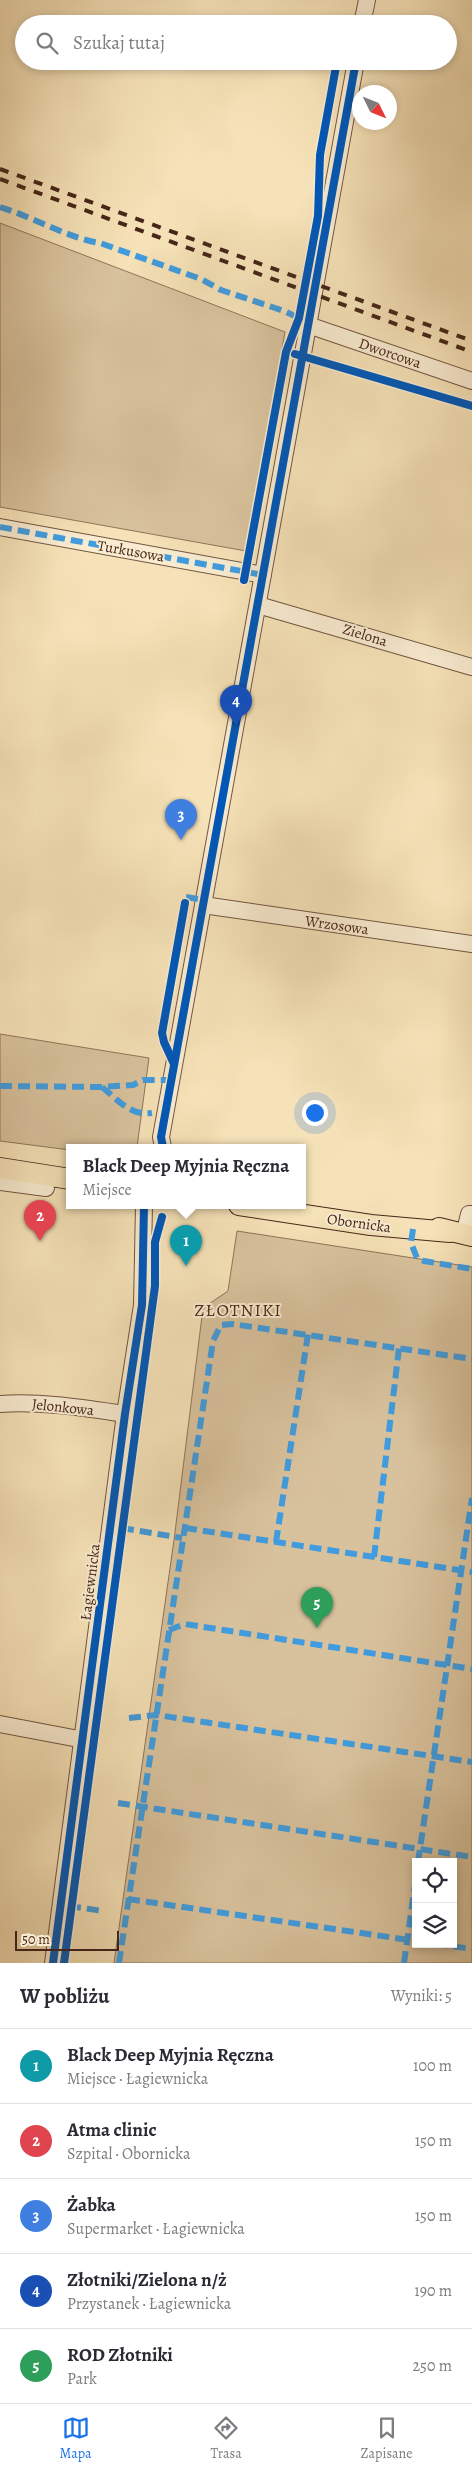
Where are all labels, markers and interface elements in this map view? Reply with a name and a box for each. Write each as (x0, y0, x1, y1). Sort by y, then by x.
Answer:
search box (15, 15, 457, 70)
icon: search (33, 29, 61, 57)
text: Szukaj tutaj (73, 30, 165, 56)
north arrow (352, 85, 397, 130)
street label: Dworcowa (356, 333, 424, 373)
street label: Turkusowa (96, 535, 166, 567)
street label: Zielona (340, 619, 390, 651)
pin: 4 (220, 685, 252, 726)
pin: 3 (165, 799, 197, 840)
street label: Wrzosowa (303, 910, 370, 939)
your location (302, 1100, 328, 1126)
popup (66, 1144, 306, 1209)
text: Black Deep Myjnia Ręczna (83, 1153, 289, 1179)
text: Miejsce (83, 1179, 132, 1201)
pin: 2 (24, 1200, 56, 1241)
street label: Obornicka (326, 1209, 392, 1237)
pin: 1 (170, 1225, 202, 1266)
district label: ZŁOTNIKI (194, 1298, 282, 1322)
street label: Jelonkowa (31, 1394, 95, 1420)
street label: Łagiewnicka (75, 1542, 105, 1622)
pin: 5 (301, 1587, 333, 1628)
map controls (412, 1858, 457, 1948)
button: locate (412, 1858, 457, 1903)
button: layers (412, 1903, 457, 1948)
scale bar (15, 1928, 119, 1951)
text: 50 m (22, 1930, 50, 1949)
text: W pobliżu (20, 1982, 109, 2010)
text: Wyniki: 5 (391, 1985, 452, 2007)
text: Black Deep Myjnia Ręczna (67, 2042, 274, 2068)
text: 1 (33, 2055, 39, 2077)
text: 100 m (413, 2055, 452, 2077)
text: Miejsce · Łagiewnicka (67, 2068, 208, 2090)
text: Atma clinic (67, 2117, 157, 2143)
text: 2 (32, 2130, 40, 2152)
text: 150 m (415, 2130, 452, 2152)
text: Szpital · Obornicka (67, 2143, 190, 2165)
text: Żabka (67, 2192, 116, 2218)
text: 3 (33, 2205, 39, 2227)
text: 150 m (415, 2205, 452, 2227)
text: Supermarket · Łagiewnicka (67, 2218, 245, 2240)
text: Złotniki/Zielona n/ż (67, 2267, 227, 2293)
text: 4 (32, 2280, 40, 2302)
text: 190 m (414, 2280, 452, 2302)
text: Przystanek · Łagiewnicka (67, 2293, 231, 2315)
text: ROD Złotniki (67, 2342, 173, 2368)
text: 5 (33, 2355, 39, 2377)
text: 250 m (413, 2355, 452, 2377)
text: Park (67, 2368, 97, 2390)
tab: Mapa (59, 2414, 92, 2463)
tab: Trasa (211, 2414, 242, 2463)
tab: Zapisane (361, 2414, 413, 2463)

